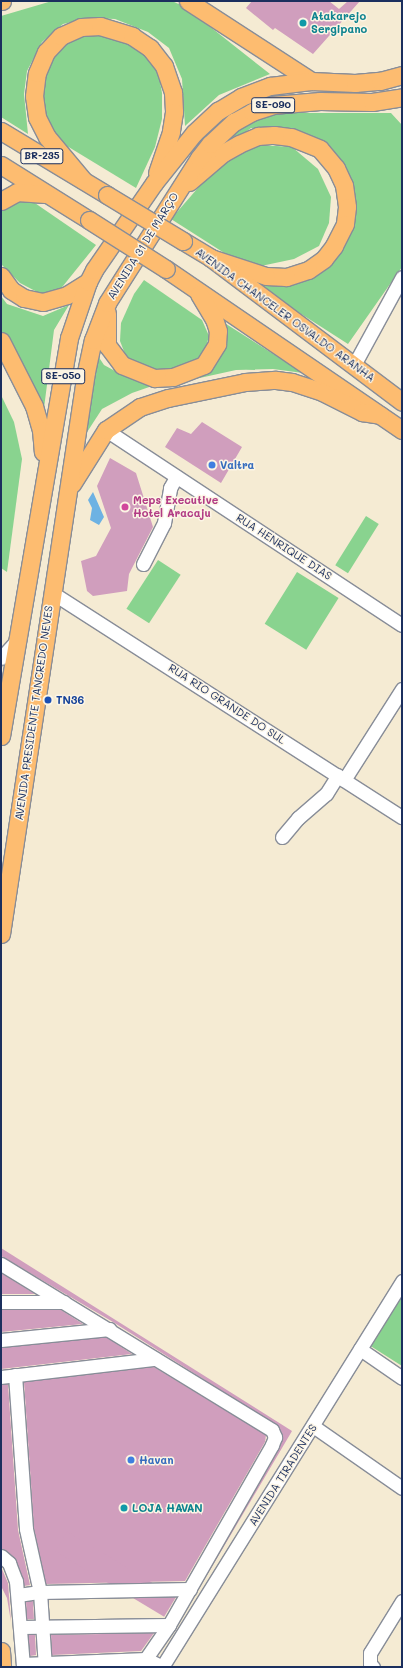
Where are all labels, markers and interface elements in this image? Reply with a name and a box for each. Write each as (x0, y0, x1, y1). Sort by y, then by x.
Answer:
place label: Atakarejo Sergipano (311, 10, 367, 36)
marker: Atakarejo Sergipano (298, 18, 308, 28)
road number: SE-090 (251, 97, 295, 113)
road number: BR-235 (20, 148, 64, 164)
street label: AVENIDA 31 DE MARÇO (105, 190, 181, 302)
street label: AVENIDA CHANCELER OSVALDO ARANHA (193, 245, 377, 385)
road number: SE-050 (41, 368, 85, 384)
place label: Valtra (220, 458, 254, 472)
marker: Valtra (207, 460, 217, 470)
place label: Meps Executive Hotel Aracaju (133, 494, 218, 520)
marker: Meps Executive Hotel Aracaju (120, 502, 130, 512)
street label: RUA HENRIQUE DIAS (234, 511, 334, 583)
street label: AVENIDA PRESIDENTE TANCREDO NEVES (12, 605, 56, 821)
street label: RUA RIO GRANDE DO SUL (166, 661, 288, 747)
place label: TN36 (56, 693, 84, 707)
marker: TN36 (43, 695, 53, 705)
street label: AVENIDA TIRADENTES (246, 1422, 320, 1528)
place label: Havan (139, 1453, 174, 1467)
marker: Havan (126, 1455, 136, 1465)
place label: LOJA HAVAN (132, 1501, 203, 1515)
marker: LOJA HAVAN (119, 1503, 129, 1513)

